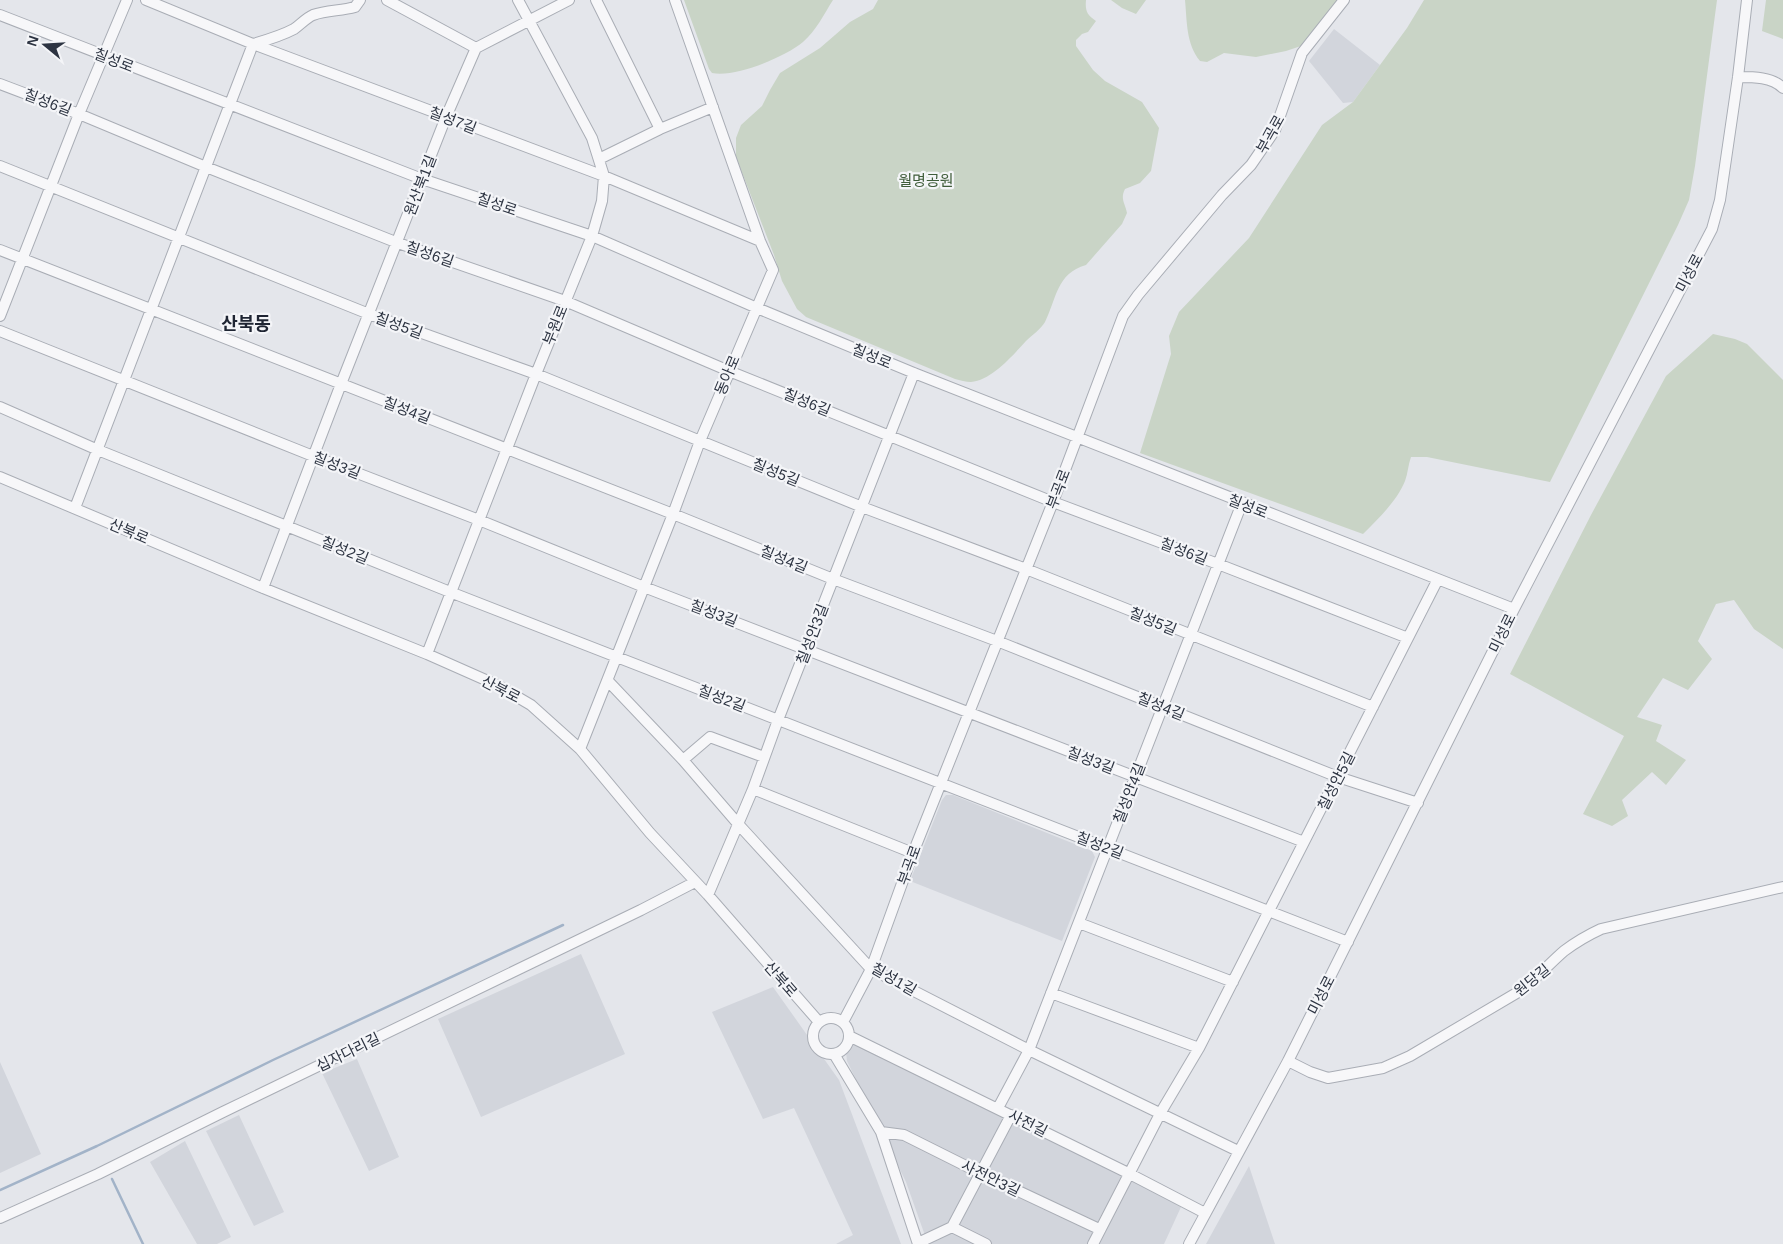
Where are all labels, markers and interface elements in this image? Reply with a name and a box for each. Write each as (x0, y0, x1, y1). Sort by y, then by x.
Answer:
north arrow (20, 20, 70, 70)
text: N (23, 34, 42, 48)
street label: 칠성로 (92, 45, 136, 75)
street label: 칠성6길 (22, 85, 74, 119)
street label: 칠성7길 (427, 103, 479, 137)
street label: 부곡로 (1253, 112, 1287, 156)
street label: 원산북1길 (401, 152, 439, 218)
park label: 월명공원 (898, 172, 954, 189)
street label: 칠성로 (475, 189, 519, 219)
street label: 칠성6길 (404, 238, 456, 270)
street label: 미성로 (1672, 251, 1706, 295)
street label: 부원로 (539, 303, 571, 347)
street label: 칠성5길 (373, 309, 425, 341)
district label: 산북동 (221, 314, 271, 334)
street label: 칠성로 (850, 340, 894, 372)
street label: 동아로 (711, 353, 743, 397)
street label: 칠성6길 (781, 385, 833, 419)
street label: 칠성4길 (381, 393, 433, 427)
street label: 칠성3길 (311, 448, 363, 482)
street label: 칠성5길 (750, 455, 802, 489)
street label: 부곡로 (1043, 467, 1073, 511)
street label: 칠성로 (1226, 491, 1270, 521)
street label: 산북로 (107, 515, 151, 547)
street label: 칠성2길 (319, 533, 371, 567)
street label: 칠성6길 (1158, 534, 1210, 568)
street label: 칠성4길 (758, 542, 810, 576)
street label: 칠성3길 (688, 596, 740, 630)
street label: 칠성안3길 (793, 601, 831, 667)
street label: 칠성5길 (1127, 604, 1179, 638)
street label: 미성로 (1485, 611, 1519, 655)
street label: 산북로 (479, 672, 523, 706)
street label: 칠성2길 (696, 681, 748, 715)
street label: 칠성4길 (1135, 689, 1187, 723)
street label: 칠성3길 (1065, 743, 1117, 777)
street label: 칠성안5길 (1314, 749, 1358, 813)
street label: 칠성안4길 (1110, 760, 1148, 826)
street label: 칠성2길 (1074, 828, 1126, 862)
street label: 부곡로 (894, 843, 924, 887)
street label: 산북로 (761, 958, 801, 1000)
street label: 칠성1길 (868, 959, 920, 999)
street label: 원당길 (1511, 960, 1553, 1000)
street label: 미성로 (1304, 973, 1338, 1017)
street label: 십자다리길 (313, 1029, 383, 1075)
street label: 사전길 (1006, 1106, 1050, 1140)
street label: 사전안3길 (959, 1156, 1023, 1200)

